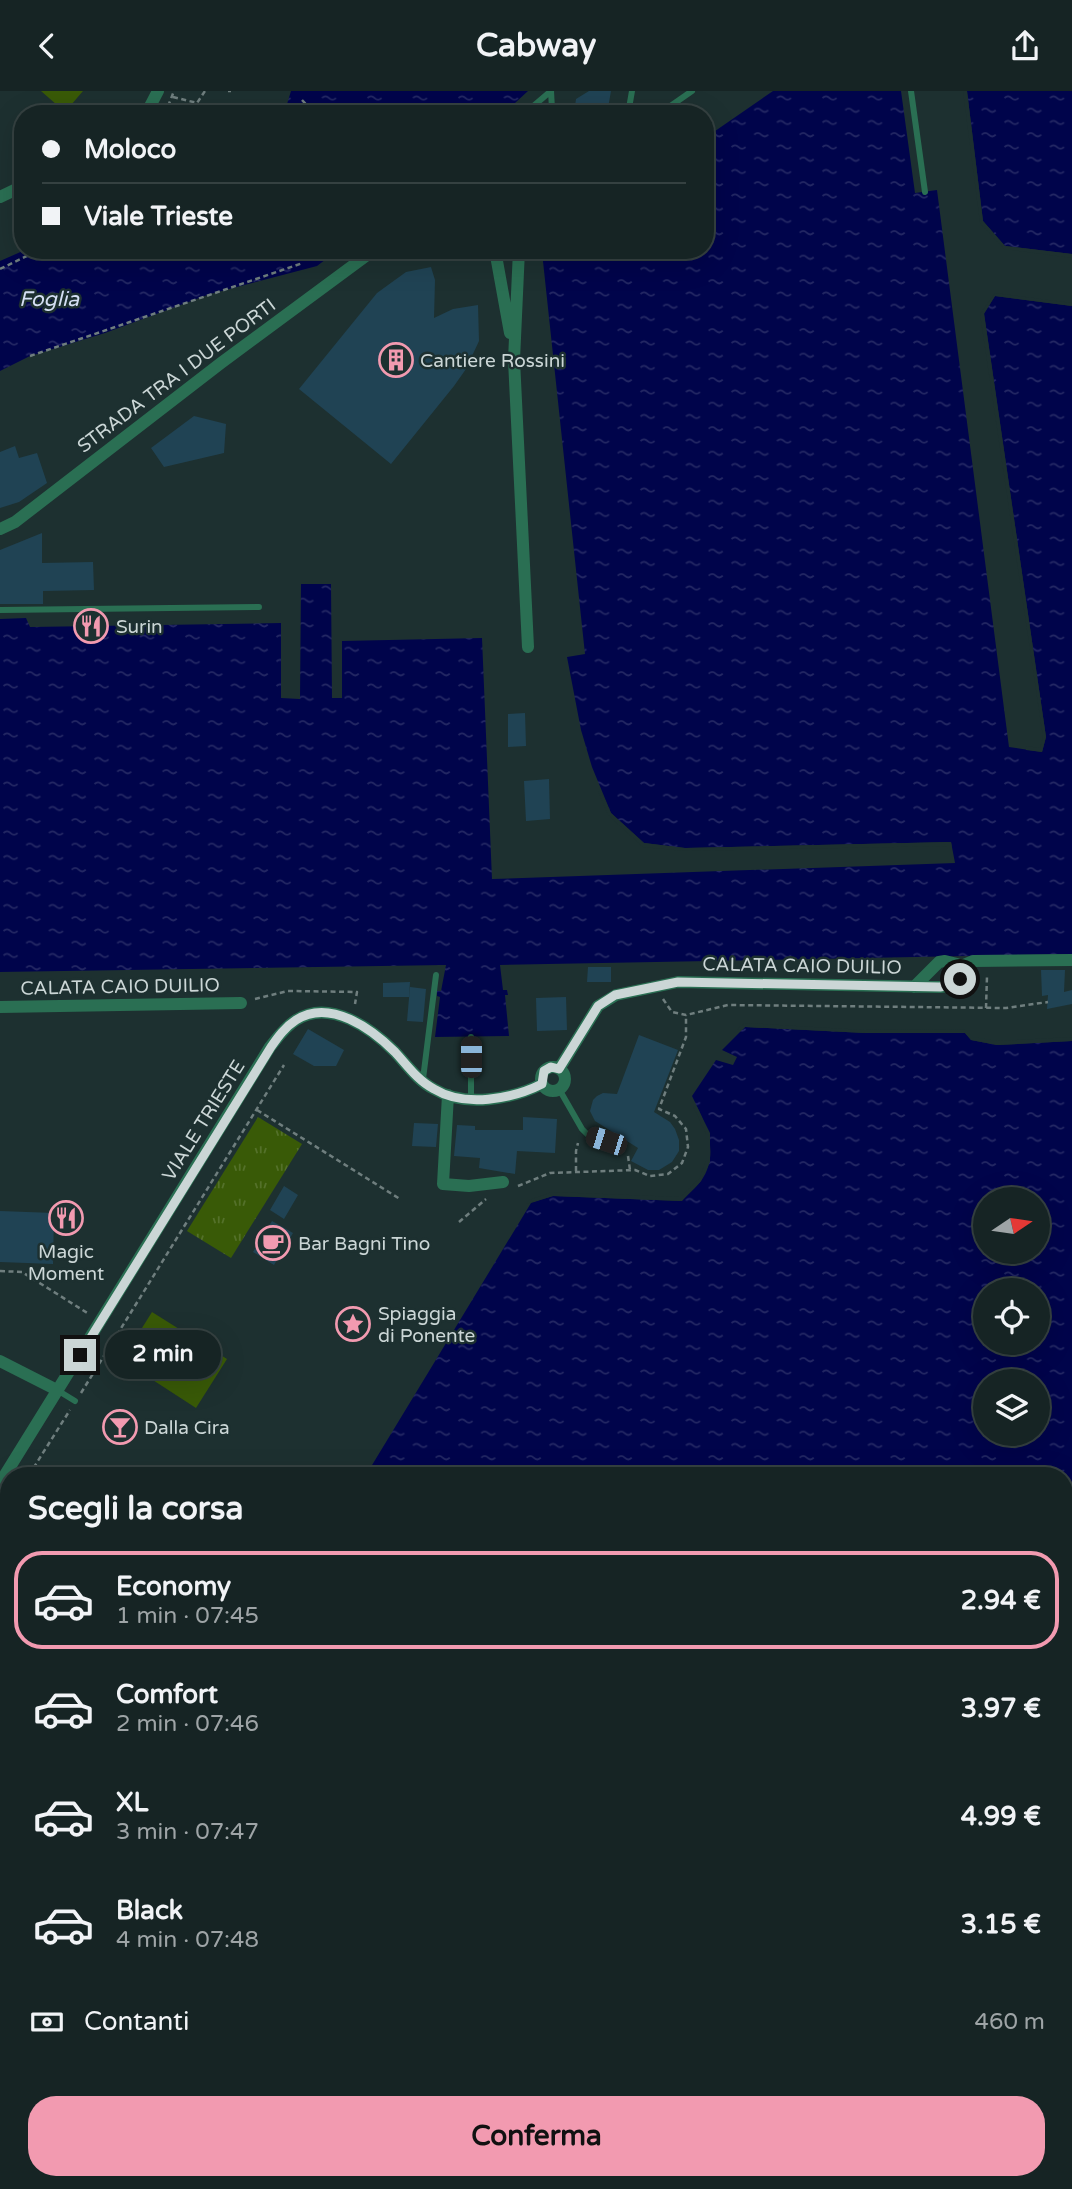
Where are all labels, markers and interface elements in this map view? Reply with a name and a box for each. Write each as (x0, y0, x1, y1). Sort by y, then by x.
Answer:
icon: back (28, 27, 66, 65)
text: Cabway (476, 27, 596, 65)
icon: share (1006, 27, 1044, 65)
text: Moloco (84, 134, 176, 165)
text: Viale Trieste (84, 201, 233, 232)
water label: Foglia (19, 287, 80, 312)
street label: STRADA TRA I DUE PORTI (73, 294, 280, 458)
building icon: Cantiere Rossini (377, 341, 415, 379)
place label: Cantiere Rossini (420, 350, 565, 372)
restaurant icon: Surin (72, 607, 110, 645)
place label: Surin (116, 616, 163, 638)
street label: CALATA CAIO DUILIO (702, 953, 902, 979)
route start (944, 963, 976, 995)
street label: CALATA CAIO DUILIO (20, 974, 220, 1000)
car (461, 1036, 482, 1078)
street label: VIALE TRIESTE (158, 1056, 250, 1185)
car (583, 1125, 630, 1157)
north arrow (973, 1187, 1050, 1263)
map controls (973, 1187, 1050, 1446)
restaurant icon: Magic Moment (47, 1199, 85, 1237)
cafe icon: Bar Bagni Tino (254, 1224, 292, 1262)
place label: Bar Bagni Tino (298, 1233, 430, 1255)
place label: Magic Moment (28, 1241, 104, 1285)
button: locate (973, 1278, 1050, 1355)
place label: Spiaggia di Ponente (378, 1303, 475, 1347)
place icon: Spiaggia di Ponente (334, 1305, 372, 1343)
callout: 2 min (104, 1331, 220, 1379)
route end (64, 1339, 96, 1371)
text: 2 min (132, 1340, 194, 1368)
button: layers (973, 1369, 1050, 1446)
bar icon: Dalla Cira (101, 1408, 139, 1446)
place label: Dalla Cira (144, 1417, 230, 1439)
text: Scegli la corsa (28, 1490, 243, 1528)
icon: car (32, 1569, 95, 1632)
text: Economy (116, 1571, 231, 1602)
text: 2.94 € (961, 1585, 1041, 1616)
text: 1 min · 07:45 (116, 1602, 259, 1630)
icon: car (32, 1677, 95, 1740)
text: Comfort (116, 1679, 218, 1710)
text: 3.97 € (961, 1693, 1041, 1724)
text: 2 min · 07:46 (116, 1710, 259, 1738)
icon: car (32, 1785, 95, 1848)
text: XL (116, 1787, 148, 1818)
text: 4.99 € (961, 1801, 1041, 1832)
text: 3 min · 07:47 (116, 1818, 259, 1846)
icon: car (32, 1893, 95, 1956)
text: Black (116, 1895, 183, 1926)
text: 3.15 € (961, 1909, 1041, 1940)
text: 4 min · 07:48 (116, 1926, 259, 1954)
icon: cash (28, 2003, 66, 2041)
text: Contanti (84, 2006, 189, 2037)
text: 460 m (975, 2008, 1045, 2036)
button: Conferma (28, 2096, 1045, 2176)

